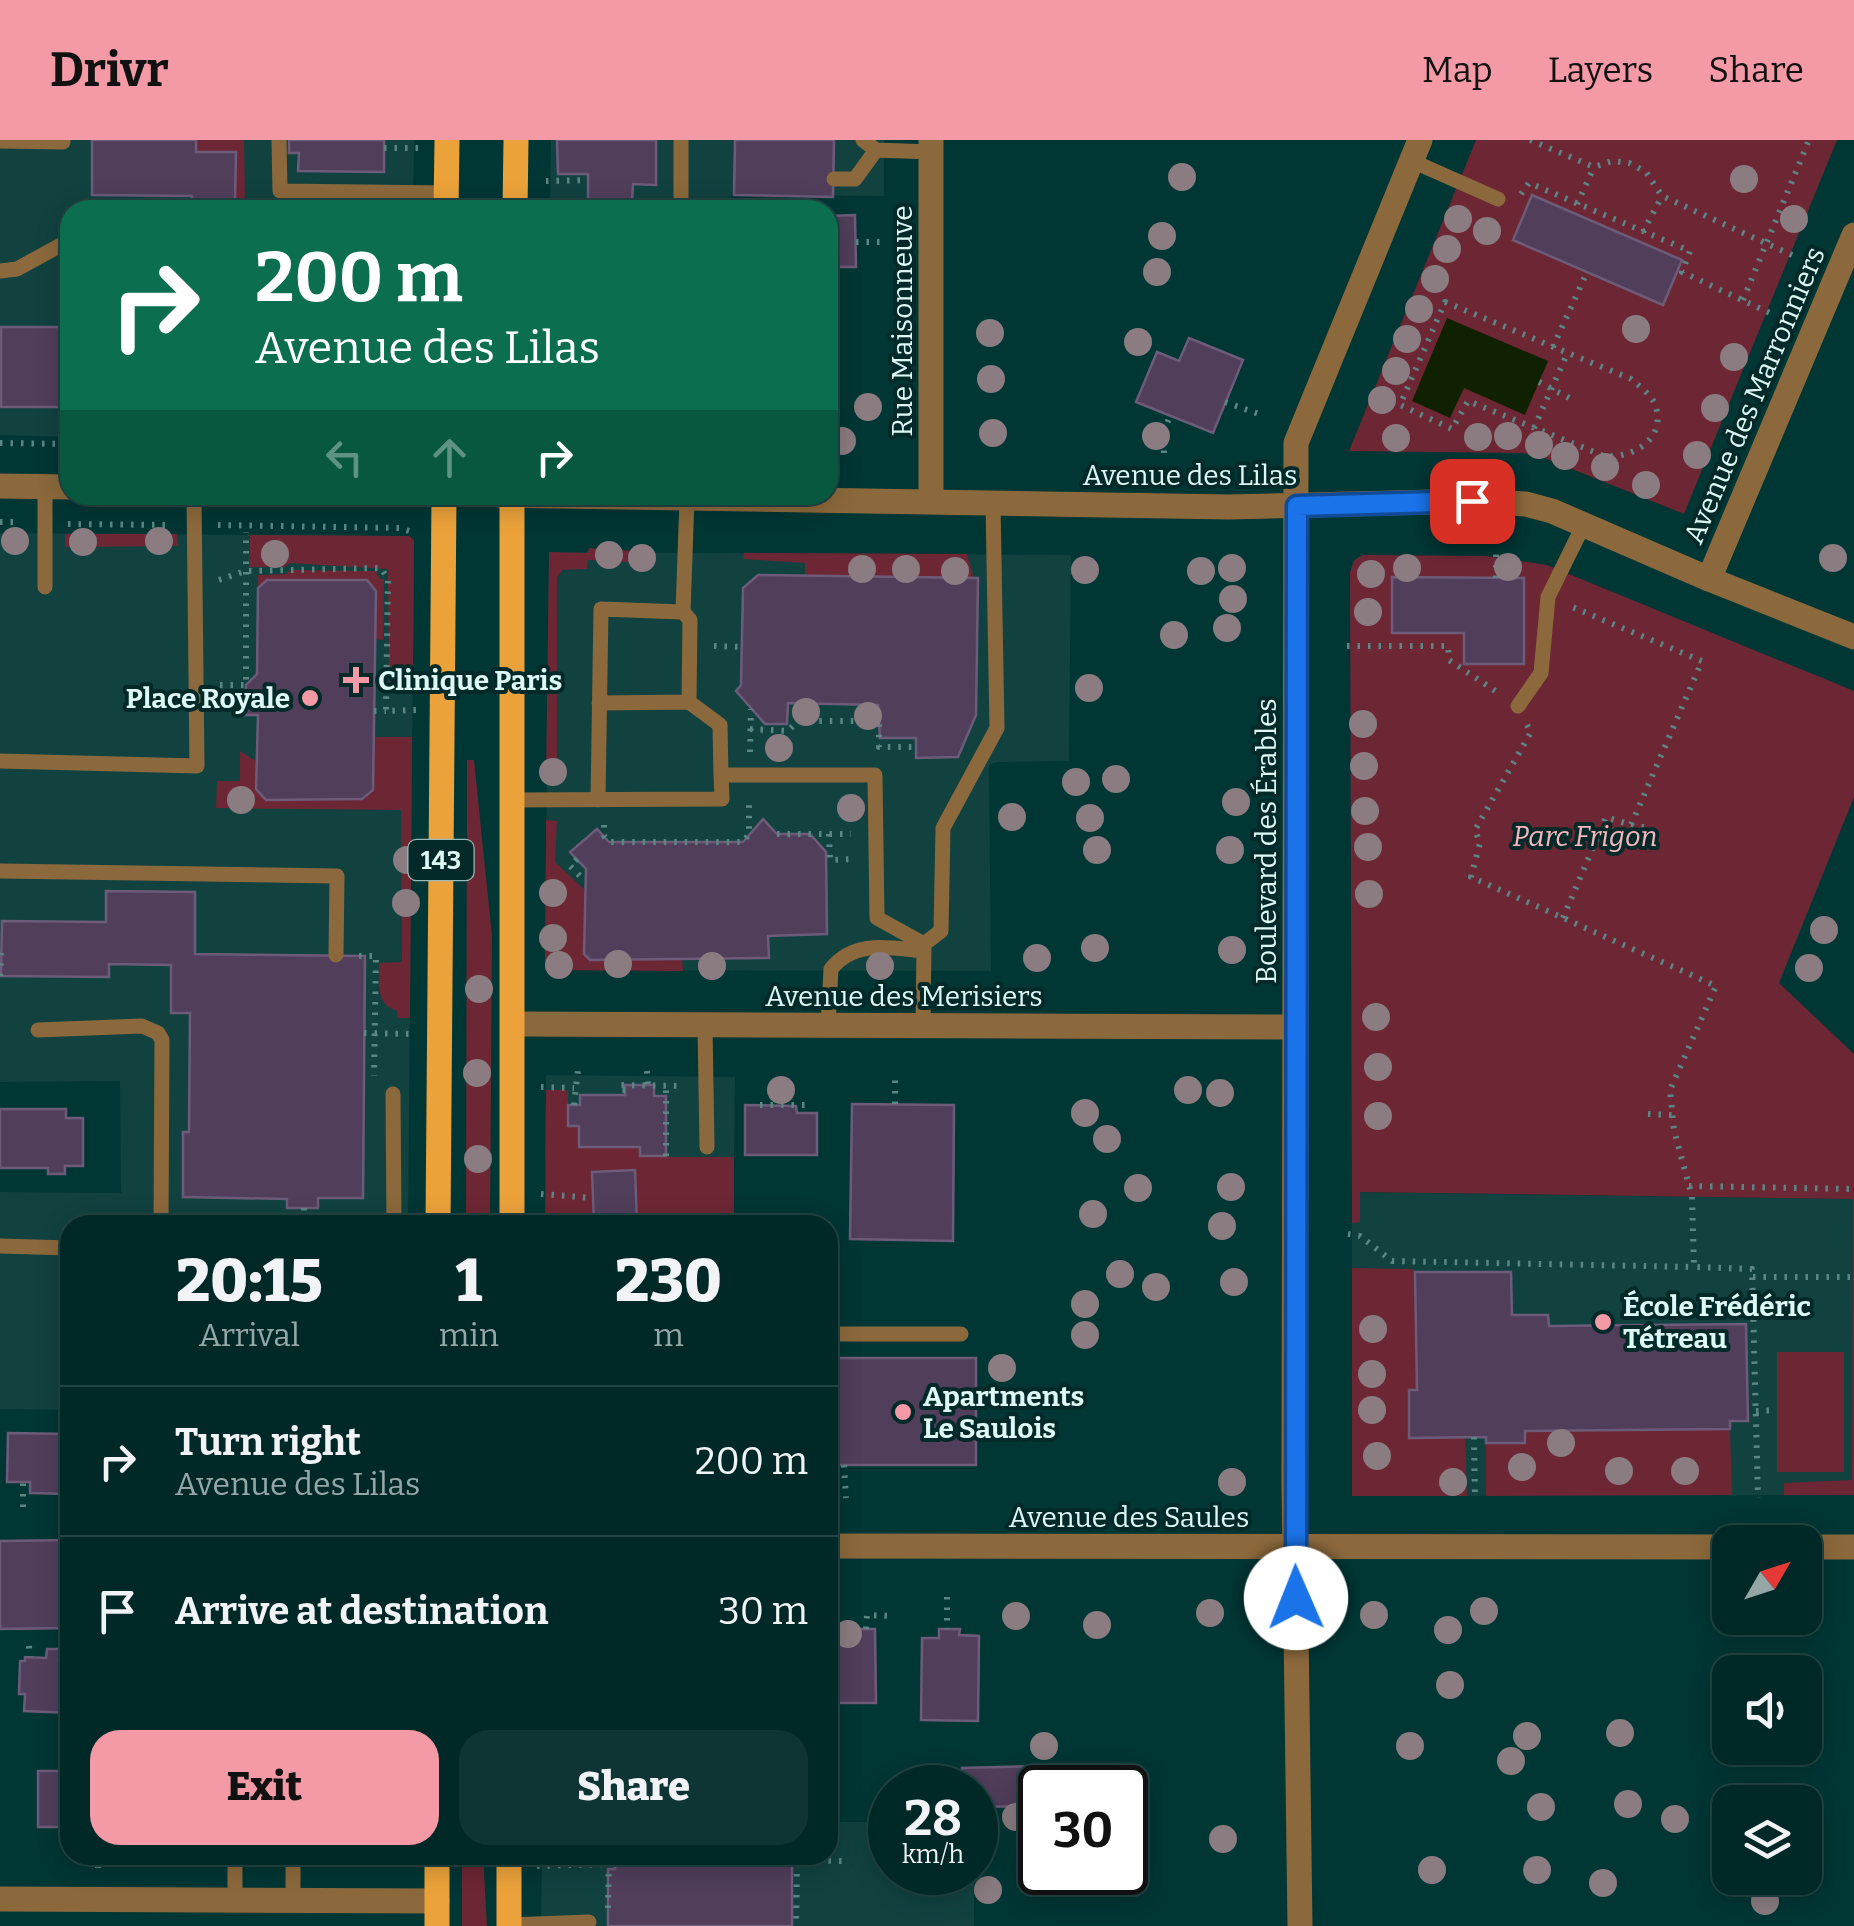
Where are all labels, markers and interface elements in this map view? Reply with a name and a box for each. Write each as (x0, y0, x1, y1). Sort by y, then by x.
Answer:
text: Drivr (50, 41, 169, 99)
text: Map (1422, 49, 1493, 91)
text: Layers (1548, 49, 1653, 91)
text: Share (1708, 49, 1804, 91)
street label: Rue Maisonneuve (886, 205, 919, 437)
text: 200 m (255, 236, 463, 320)
icon: right (90, 240, 220, 370)
street label: Avenue des Marronniers (1677, 242, 1832, 548)
text: Avenue des Lilas (255, 321, 600, 375)
icon: left (317, 430, 372, 485)
icon: ahead (422, 430, 477, 485)
icon: right (527, 430, 582, 485)
street label: Avenue des Lilas (1083, 459, 1297, 492)
pin (1430, 459, 1515, 544)
icon: arrive (1445, 474, 1500, 529)
place label: Clinique Paris (378, 664, 562, 697)
marker: Clinique Paris (343, 667, 369, 693)
place label: Place Royale (126, 682, 290, 715)
marker: Place Royale (299, 687, 321, 709)
street label: Boulevard des Érables (1249, 698, 1283, 984)
park label: Parc Frigon (1513, 820, 1657, 853)
road number: 143 (408, 840, 474, 880)
street label: Avenue des Merisiers (765, 980, 1043, 1013)
text: 20:15 (176, 1245, 323, 1317)
text: 1 (456, 1245, 482, 1317)
text: 230 (615, 1245, 722, 1317)
place label: École Frédéric Tétreau (1623, 1289, 1811, 1355)
marker: École Frédéric Tétreau (1592, 1311, 1614, 1333)
text: Arrival (199, 1316, 300, 1354)
text: min (439, 1316, 499, 1354)
text: m (653, 1316, 684, 1354)
place label: Apartments Le Saulois (923, 1380, 1084, 1445)
marker: Apartments Le Saulois (892, 1401, 914, 1423)
text: Turn right (175, 1419, 361, 1465)
icon: right (90, 1434, 145, 1489)
text: 200 m (695, 1438, 808, 1484)
text: Avenue des Lilas (175, 1465, 420, 1503)
street label: Avenue des Saules (1009, 1501, 1249, 1534)
north arrow (1712, 1525, 1822, 1635)
map controls (1712, 1525, 1822, 1895)
position arrow (1244, 1546, 1348, 1650)
icon: arrive (90, 1584, 145, 1639)
text: Arrive at destination (175, 1588, 548, 1634)
text: 30 m (718, 1588, 808, 1634)
button: sound (1712, 1655, 1822, 1765)
button: Exit (90, 1730, 439, 1845)
button: Share (459, 1730, 808, 1845)
speed limit sign: 30 (1018, 1765, 1148, 1895)
button: layers (1712, 1785, 1822, 1895)
text: 28 (904, 1788, 962, 1848)
text: km/h (902, 1840, 964, 1870)

